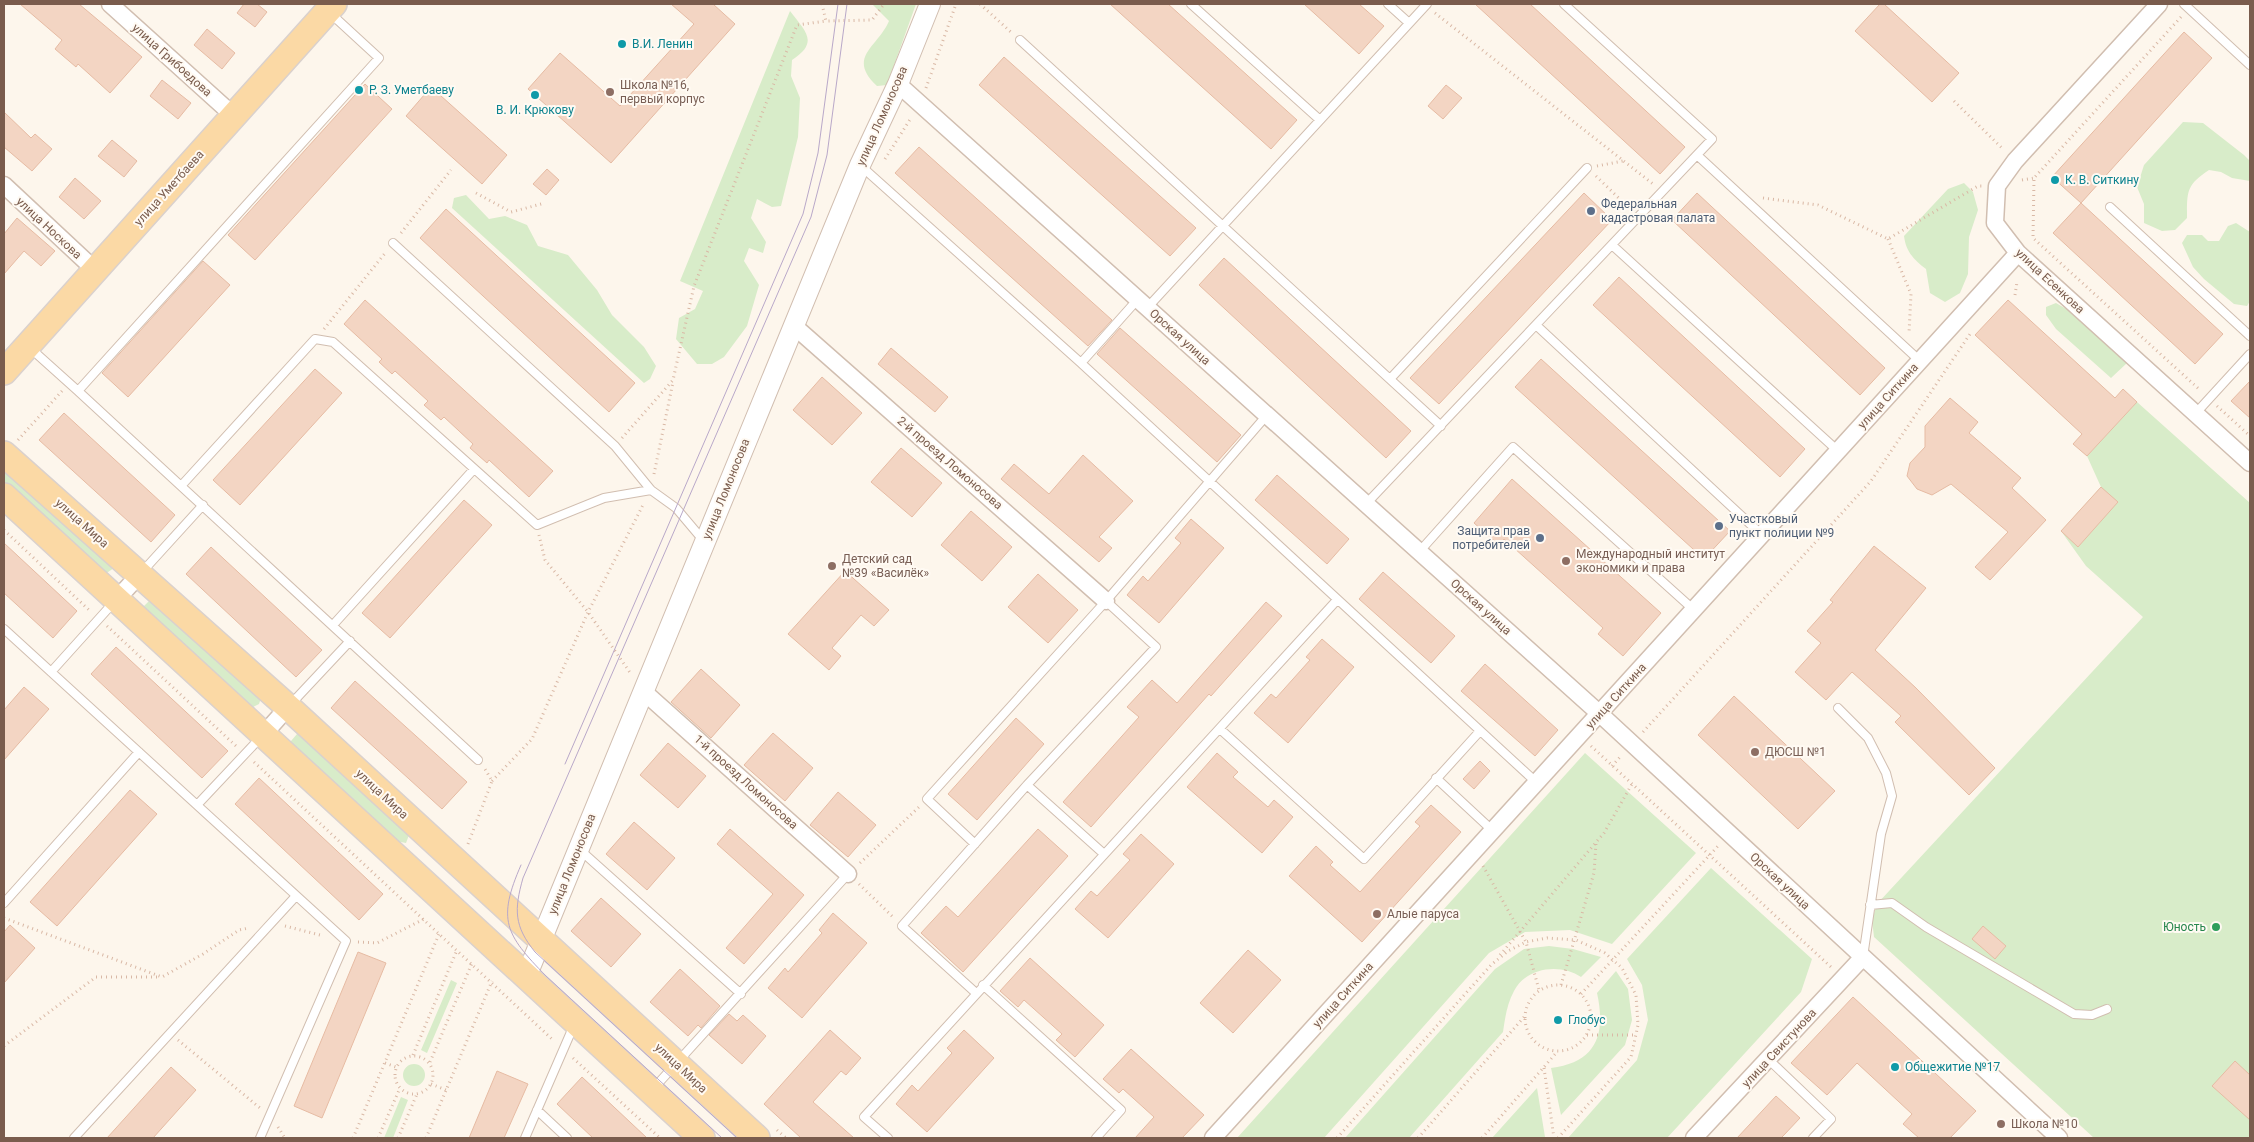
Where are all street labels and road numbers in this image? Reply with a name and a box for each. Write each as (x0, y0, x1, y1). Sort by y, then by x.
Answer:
street label: улица Грибоедова (129, 21, 215, 99)
street label: улица Ломоносова (854, 64, 910, 168)
street label: улица Уметбаева (131, 147, 207, 229)
street label: улица Носкова (13, 194, 85, 262)
street label: улица Есенкова (2013, 246, 2087, 316)
street label: Орская улица (1147, 306, 1213, 368)
street label: улица Ситкина (1855, 360, 1921, 432)
street label: 2-й проезд Ломоносова (895, 414, 1005, 512)
street label: улица Ломоносова (699, 437, 753, 541)
street label: улица Мира (53, 496, 111, 550)
street label: Орская улица (1448, 576, 1514, 638)
street label: улица Ситкина (1583, 660, 1649, 732)
street label: 1-й проезд Ломоносова (691, 732, 801, 832)
street label: улица Мира (353, 766, 411, 822)
street label: улица Ломоносова (545, 812, 599, 916)
street label: Орская улица (1747, 850, 1813, 912)
street label: улица Ситкина (1310, 959, 1376, 1031)
street label: улица Свистунова (1739, 1006, 1819, 1090)
street label: улица Мира (652, 1040, 710, 1096)

